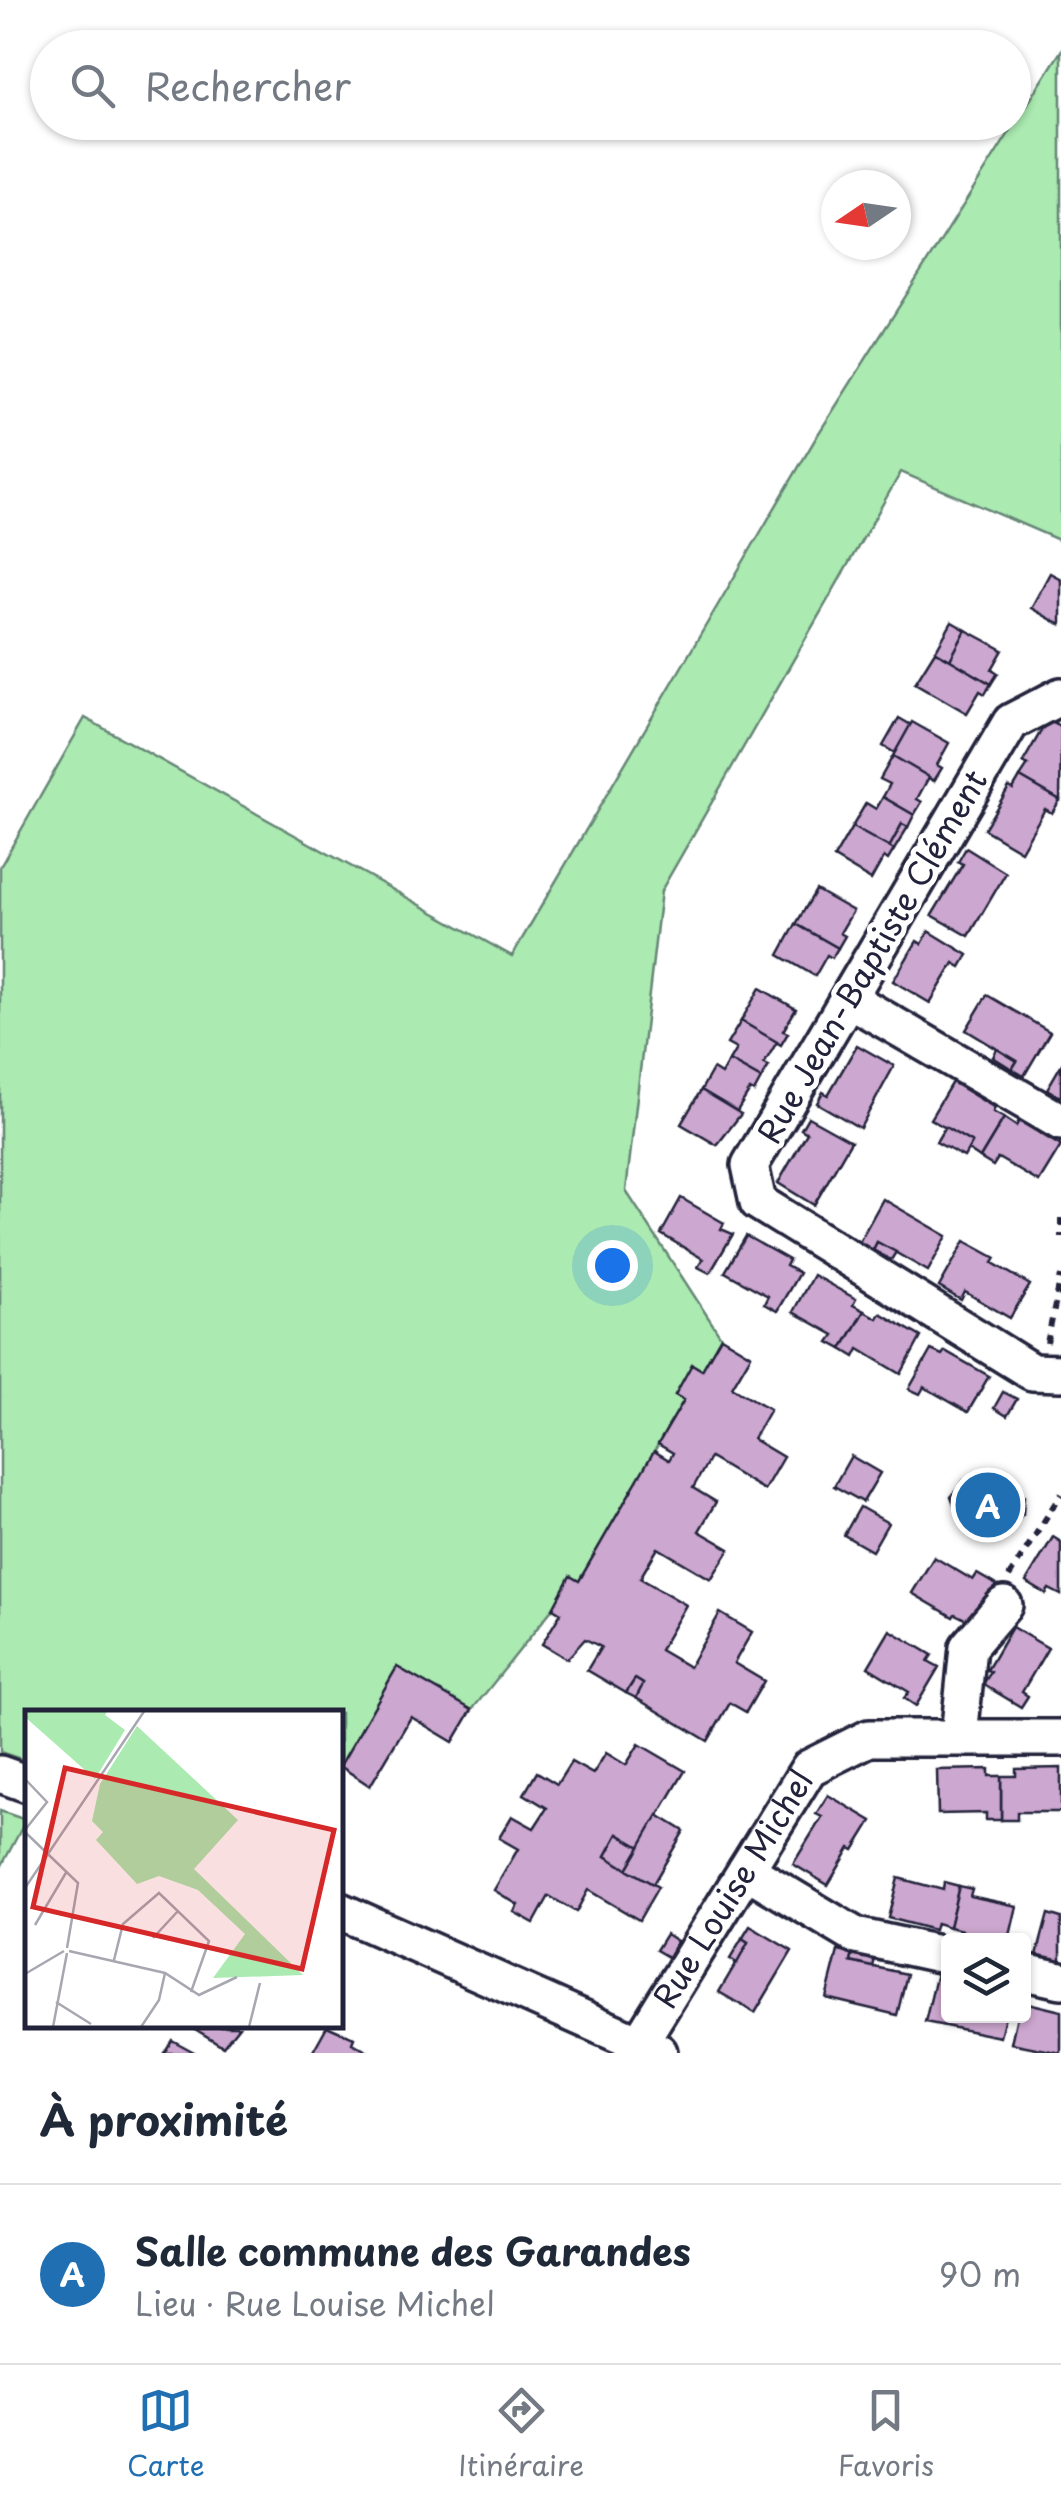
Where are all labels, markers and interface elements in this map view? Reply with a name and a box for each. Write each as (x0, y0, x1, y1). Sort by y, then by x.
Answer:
search box (30, 30, 1031, 140)
text: Rechercher (145, 57, 351, 114)
icon: search (65, 58, 120, 113)
north arrow (821, 170, 911, 260)
street label: Rue Jean-Baptiste Clément (744, 760, 998, 1152)
your location (587, 1240, 638, 1291)
pin: A (956, 1468, 1020, 1542)
inset map (25, 1710, 342, 2028)
street label: Rue Louise Michel (640, 1760, 824, 2017)
map controls (941, 1933, 1031, 2023)
button: layers (941, 1933, 1031, 2023)
text: À proximité (40, 2087, 288, 2150)
text: Salle commune des Garandes (135, 2222, 691, 2279)
text: A (60, 2250, 85, 2298)
text: 90 m (939, 2250, 1021, 2298)
text: Lieu · Rue Louise Michel (135, 2279, 495, 2327)
tab: Carte (127, 2383, 205, 2486)
tab: Itinéraire (458, 2383, 584, 2486)
tab: Favoris (838, 2383, 934, 2486)

